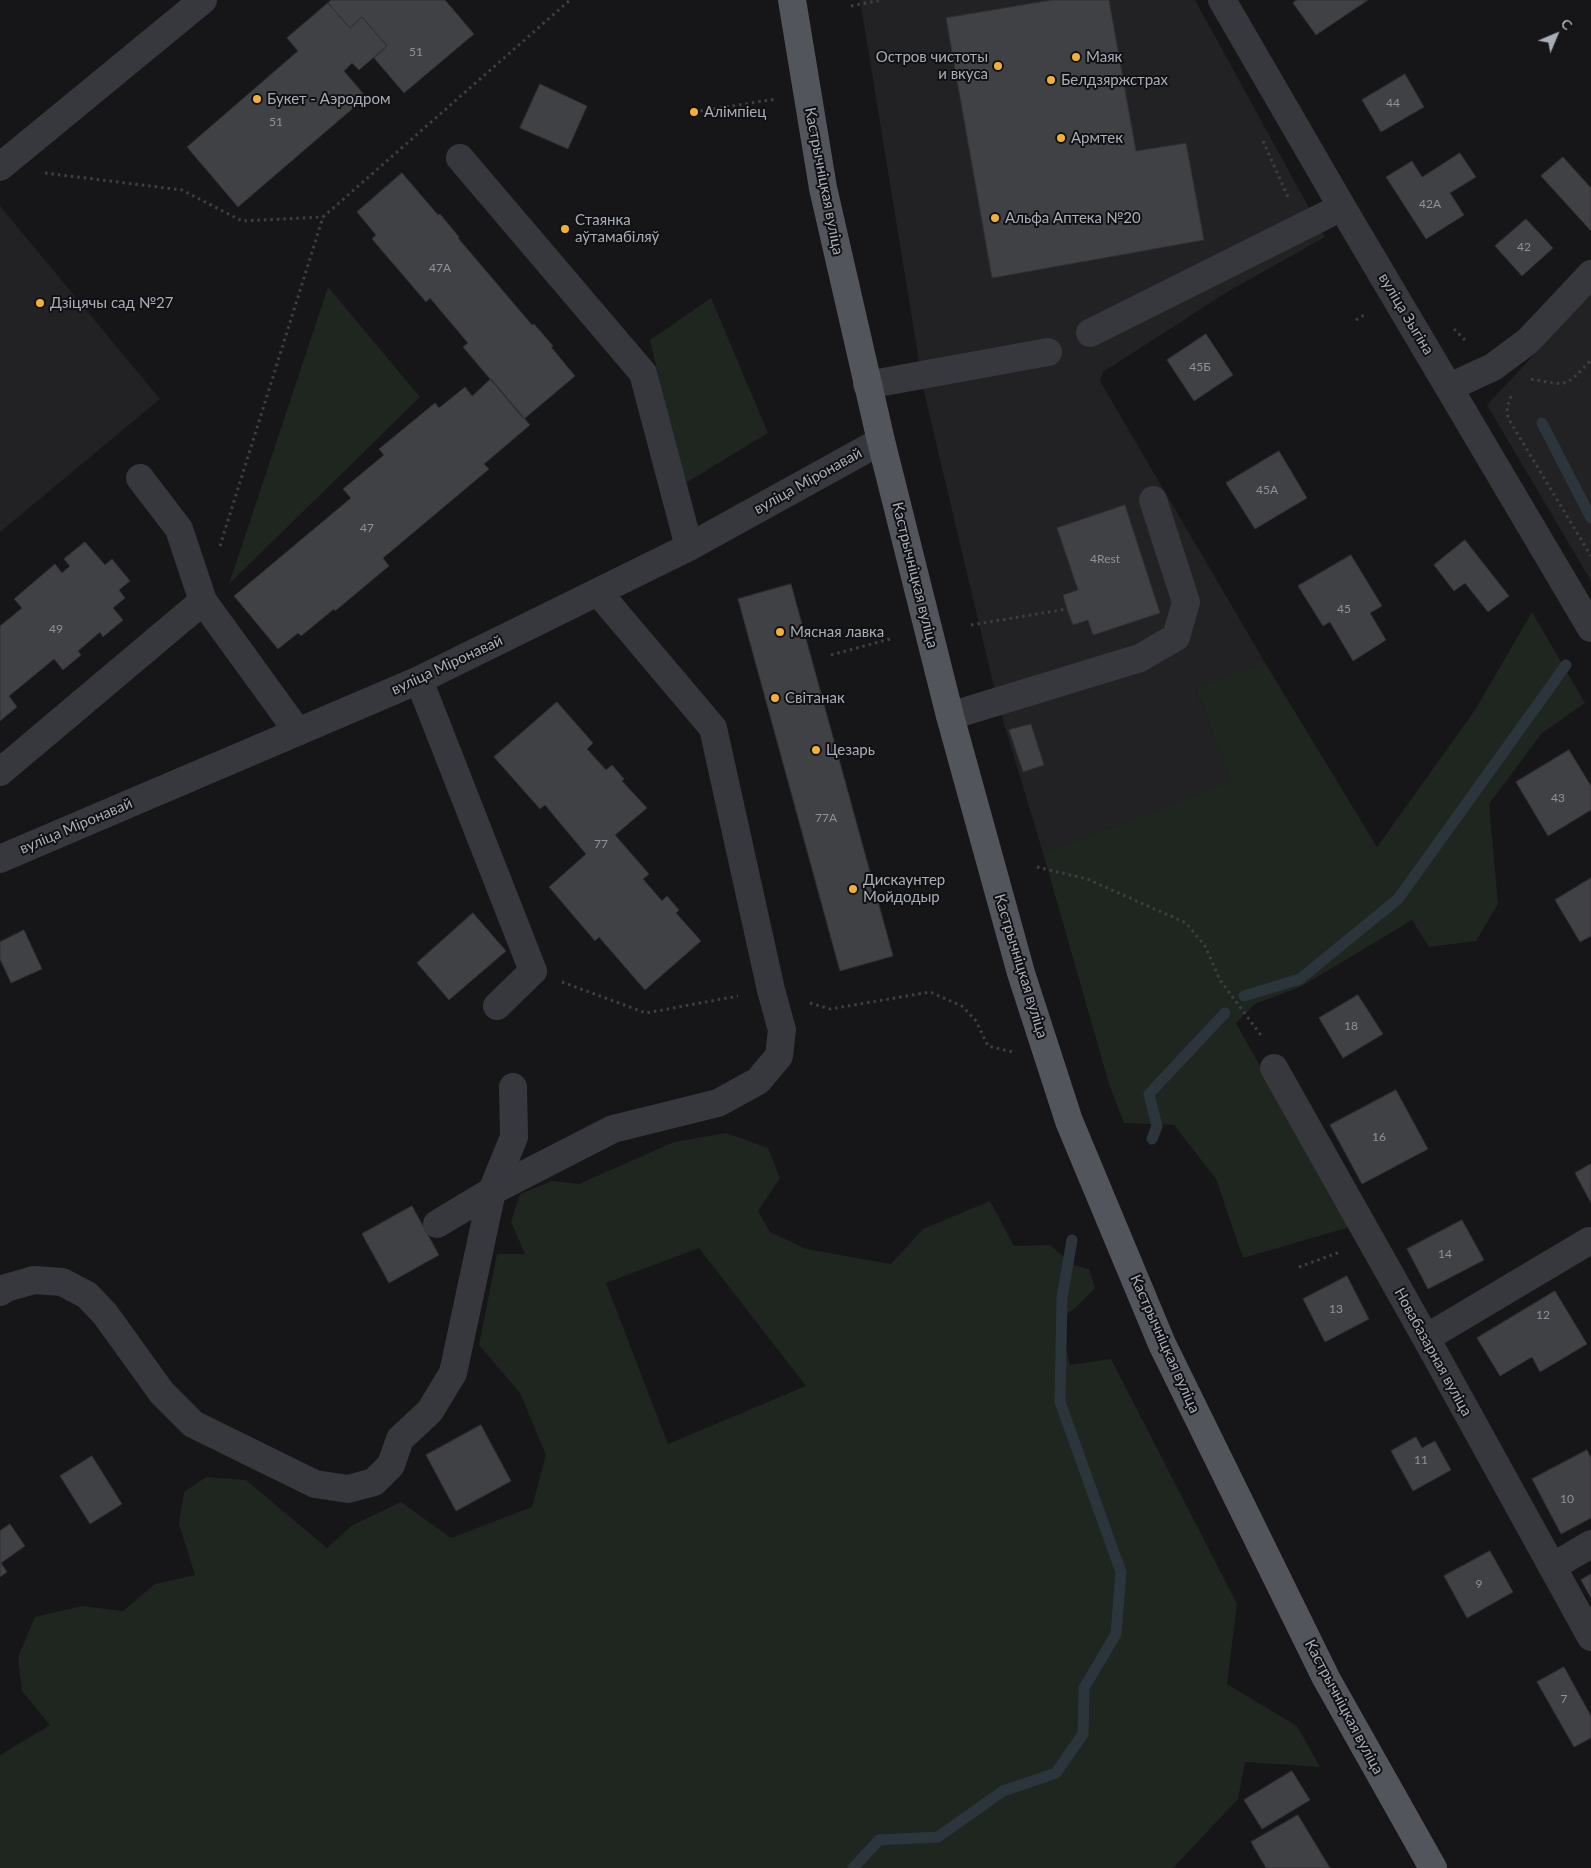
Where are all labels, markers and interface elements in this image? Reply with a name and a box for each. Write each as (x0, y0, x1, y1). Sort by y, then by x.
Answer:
north arrow (1531, 10, 1581, 60)
text: С (1558, 15, 1576, 33)
house number: 51 (409, 45, 423, 59)
place label: Остров чистоты и вкуса (876, 48, 988, 83)
place label: Маяк (1086, 48, 1122, 66)
marker: Маяк (1070, 51, 1082, 63)
marker: Остров чистоты и вкуса (992, 60, 1004, 72)
place label: Белдзяржстрах (1061, 71, 1168, 89)
marker: Белдзяржстрах (1045, 74, 1057, 86)
place label: Букет - Аэродром (267, 90, 391, 108)
marker: Букет - Аэродром (251, 93, 263, 105)
house number: 44 (1386, 96, 1400, 110)
place label: Алімпіец (704, 103, 766, 121)
marker: Алімпіец (688, 106, 700, 118)
street label: Кастрычніцкая вуліца (801, 106, 847, 256)
house number: 51 (269, 115, 283, 129)
place label: Армтек (1071, 129, 1123, 147)
marker: Армтек (1055, 132, 1067, 144)
house number: 42А (1419, 197, 1441, 211)
place label: Альфа Аптека №20 (1005, 209, 1141, 227)
place label: Стаянка аўтамабіляў (575, 211, 659, 246)
marker: Альфа Аптека №20 (989, 212, 1001, 224)
marker: Стаянка аўтамабіляў (559, 223, 571, 235)
house number: 42 (1517, 240, 1531, 254)
house number: 47А (429, 261, 451, 275)
street label: вуліца Зыгіна (1375, 270, 1437, 358)
place label: Дзіцячы сад №27 (50, 294, 173, 312)
marker: Дзіцячы сад №27 (34, 297, 46, 309)
house number: 45Б (1189, 360, 1211, 374)
street label: вуліца Міронавай (751, 444, 865, 518)
house number: 45А (1256, 483, 1278, 497)
street label: Кастрычніцкая вуліца (888, 500, 942, 650)
house number: 47 (360, 521, 374, 535)
house number: 4Rest (1090, 552, 1120, 566)
house number: 45 (1337, 602, 1351, 616)
house number: 49 (49, 622, 63, 636)
place label: Мясная лавка (790, 623, 884, 641)
marker: Мясная лавка (774, 626, 786, 638)
street label: вуліца Міронавай (388, 631, 506, 699)
place label: Світанак (785, 689, 845, 707)
marker: Світанак (769, 692, 781, 704)
place label: Цезарь (826, 741, 875, 759)
marker: Цезарь (810, 744, 822, 756)
house number: 43 (1551, 791, 1565, 805)
street label: вуліца Міронавай (17, 794, 135, 858)
house number: 77А (815, 811, 837, 825)
house number: 77 (594, 837, 608, 851)
place label: Дискаунтер Мойдодыр (863, 871, 945, 906)
marker: Дискаунтер Мойдодыр (847, 883, 859, 895)
street label: Кастрычніцкая вуліца (990, 892, 1052, 1040)
house number: 18 (1344, 1019, 1358, 1033)
house number: 16 (1372, 1130, 1386, 1144)
house number: 14 (1438, 1247, 1452, 1261)
street label: Кастрычніцкая вуліца (1126, 1272, 1204, 1416)
street label: Новабазарная вуліца (1390, 1285, 1476, 1419)
house number: 13 (1329, 1302, 1343, 1316)
house number: 12 (1536, 1308, 1550, 1322)
house number: 11 (1414, 1453, 1428, 1467)
house number: 10 (1560, 1492, 1574, 1506)
house number: 9 (1476, 1577, 1482, 1591)
street label: Кастрычніцкая вуліца (1301, 1637, 1387, 1777)
house number: 7 (1561, 1692, 1567, 1706)

